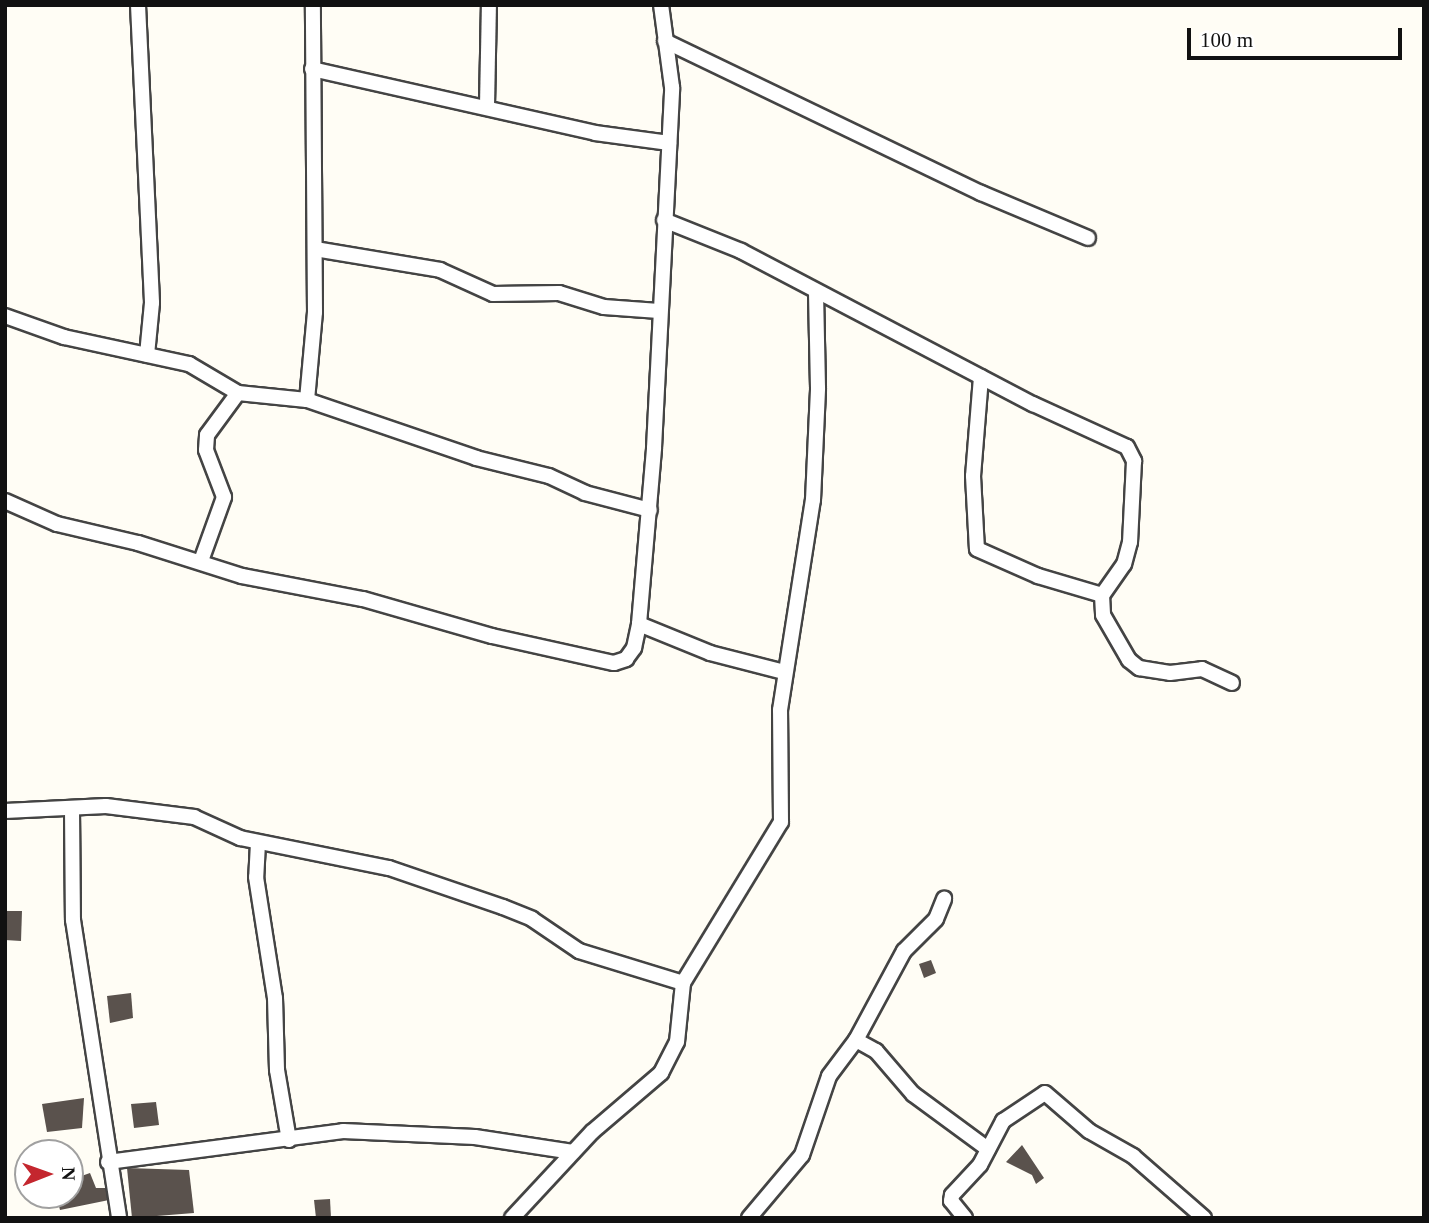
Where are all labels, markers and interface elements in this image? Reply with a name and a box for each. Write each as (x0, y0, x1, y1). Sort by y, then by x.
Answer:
scale bar (1191, 14, 1406, 58)
text: 100 m (1200, 28, 1253, 52)
north arrow (14, 1139, 84, 1209)
text: N (58, 1167, 79, 1181)

